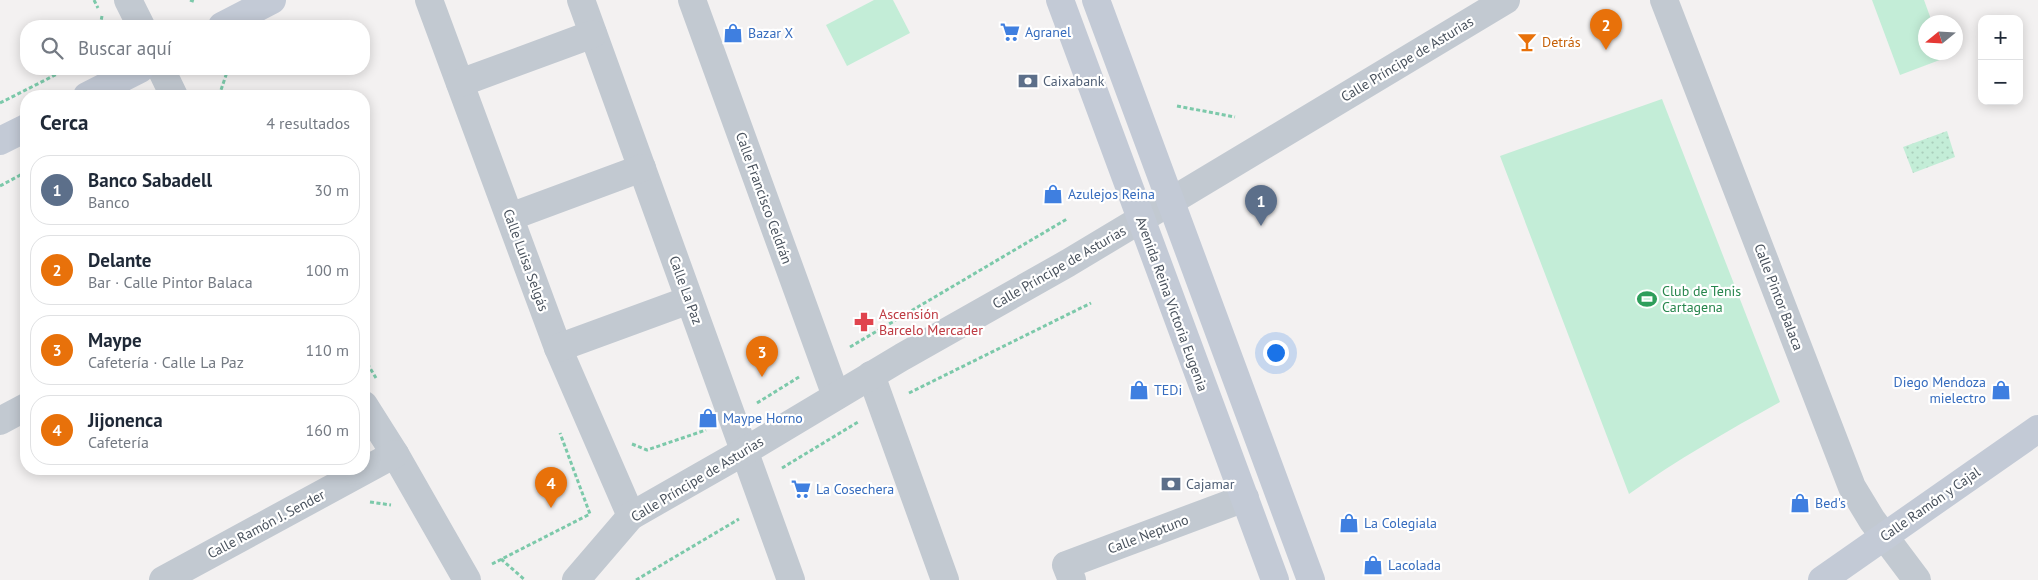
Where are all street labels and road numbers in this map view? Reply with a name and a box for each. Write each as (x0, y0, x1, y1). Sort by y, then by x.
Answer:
street label: Calle Príncipe de Asturias (1337, 12, 1477, 106)
street label: Calle Francisco Celdrán (732, 130, 796, 266)
street label: Calle Luisa Selgás (499, 206, 553, 314)
street label: Avenida Reina Victoria Eugenia (1132, 214, 1212, 394)
street label: Calle Príncipe de Asturias (989, 221, 1129, 313)
street label: Calle Pintor Balaca (1750, 241, 1808, 353)
street label: Calle La Paz (665, 253, 707, 327)
street label: Calle Príncipe de Asturias (627, 432, 767, 526)
street label: Calle Ramón y Cajal (1876, 463, 1984, 545)
street label: Calle Ramón J. Sender (204, 485, 328, 563)
street label: Calle Neptuno (1105, 510, 1191, 558)

